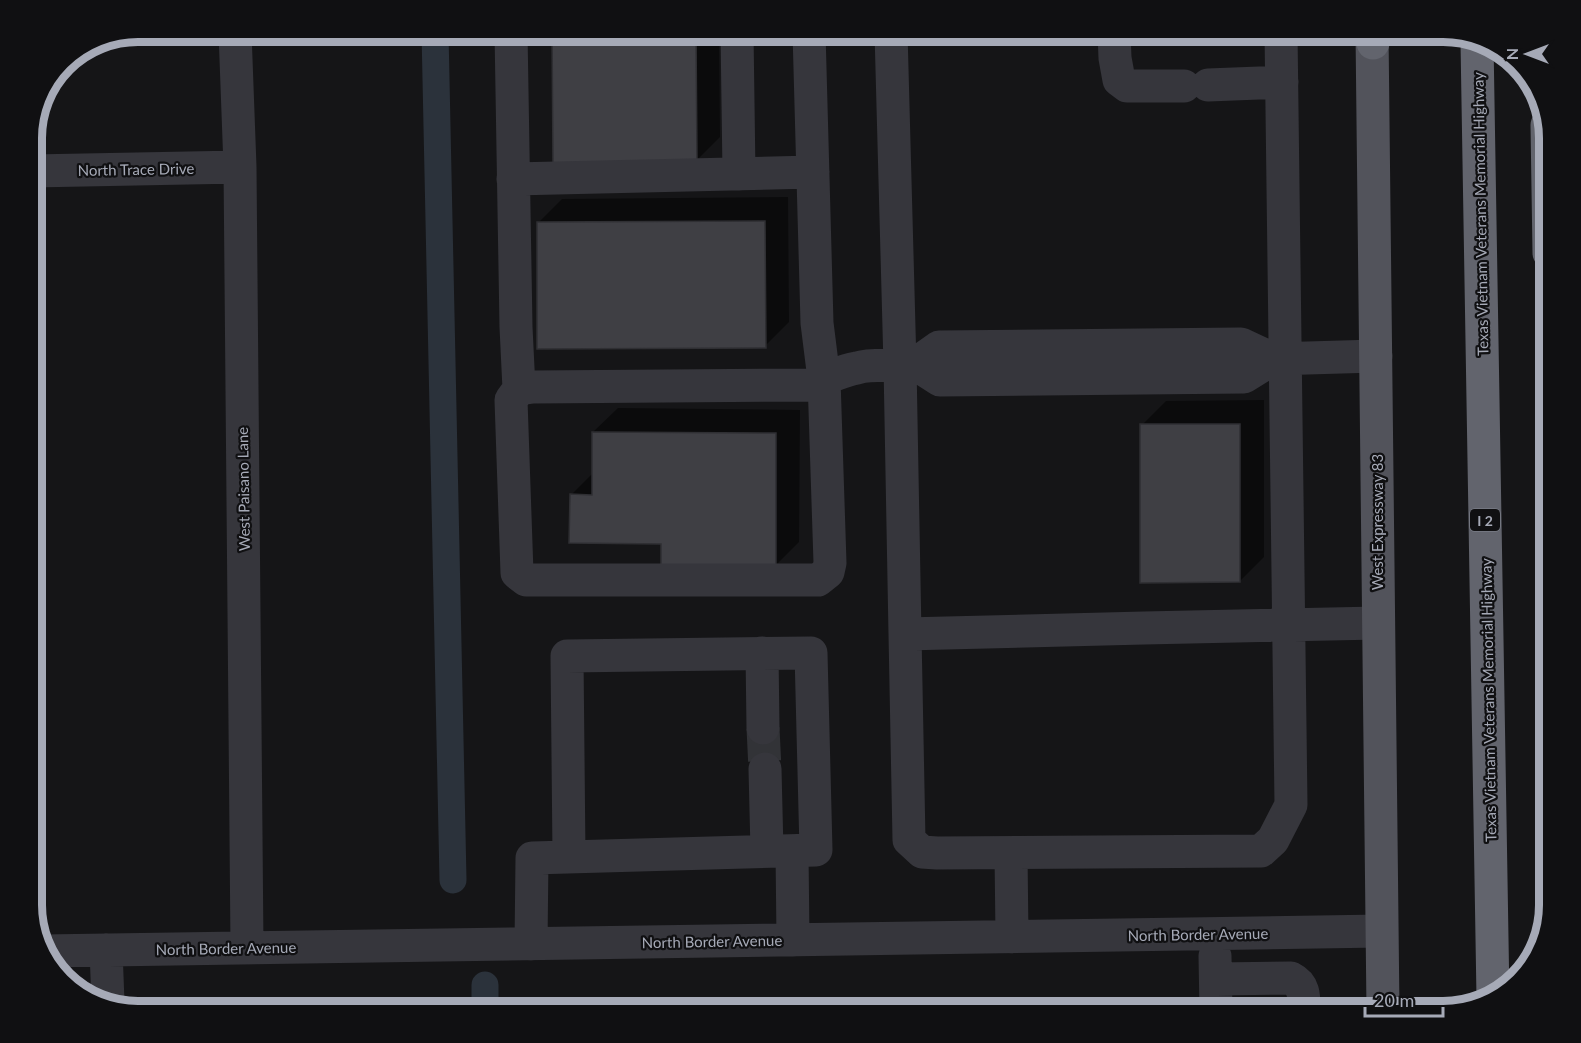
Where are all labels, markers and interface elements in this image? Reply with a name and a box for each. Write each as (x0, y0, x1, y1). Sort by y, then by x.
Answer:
north arrow (1497, 24, 1557, 84)
text: N (1502, 48, 1521, 60)
street label: Texas Vietnam Veterans Memorial Highway (1469, 72, 1491, 356)
street label: North Trace Drive (77, 159, 195, 179)
street label: West Paisano Lane (233, 427, 253, 551)
street label: West Expressway 83 (1368, 454, 1386, 590)
road number: I 2 (1470, 509, 1500, 531)
street label: Texas Vietnam Veterans Memorial Highway (1477, 558, 1499, 842)
street label: North Border Avenue (1128, 924, 1268, 944)
street label: North Border Avenue (642, 931, 782, 951)
street label: North Border Avenue (156, 938, 296, 958)
scale bar (1365, 980, 1443, 1018)
text: 20 m (1374, 989, 1414, 1011)

